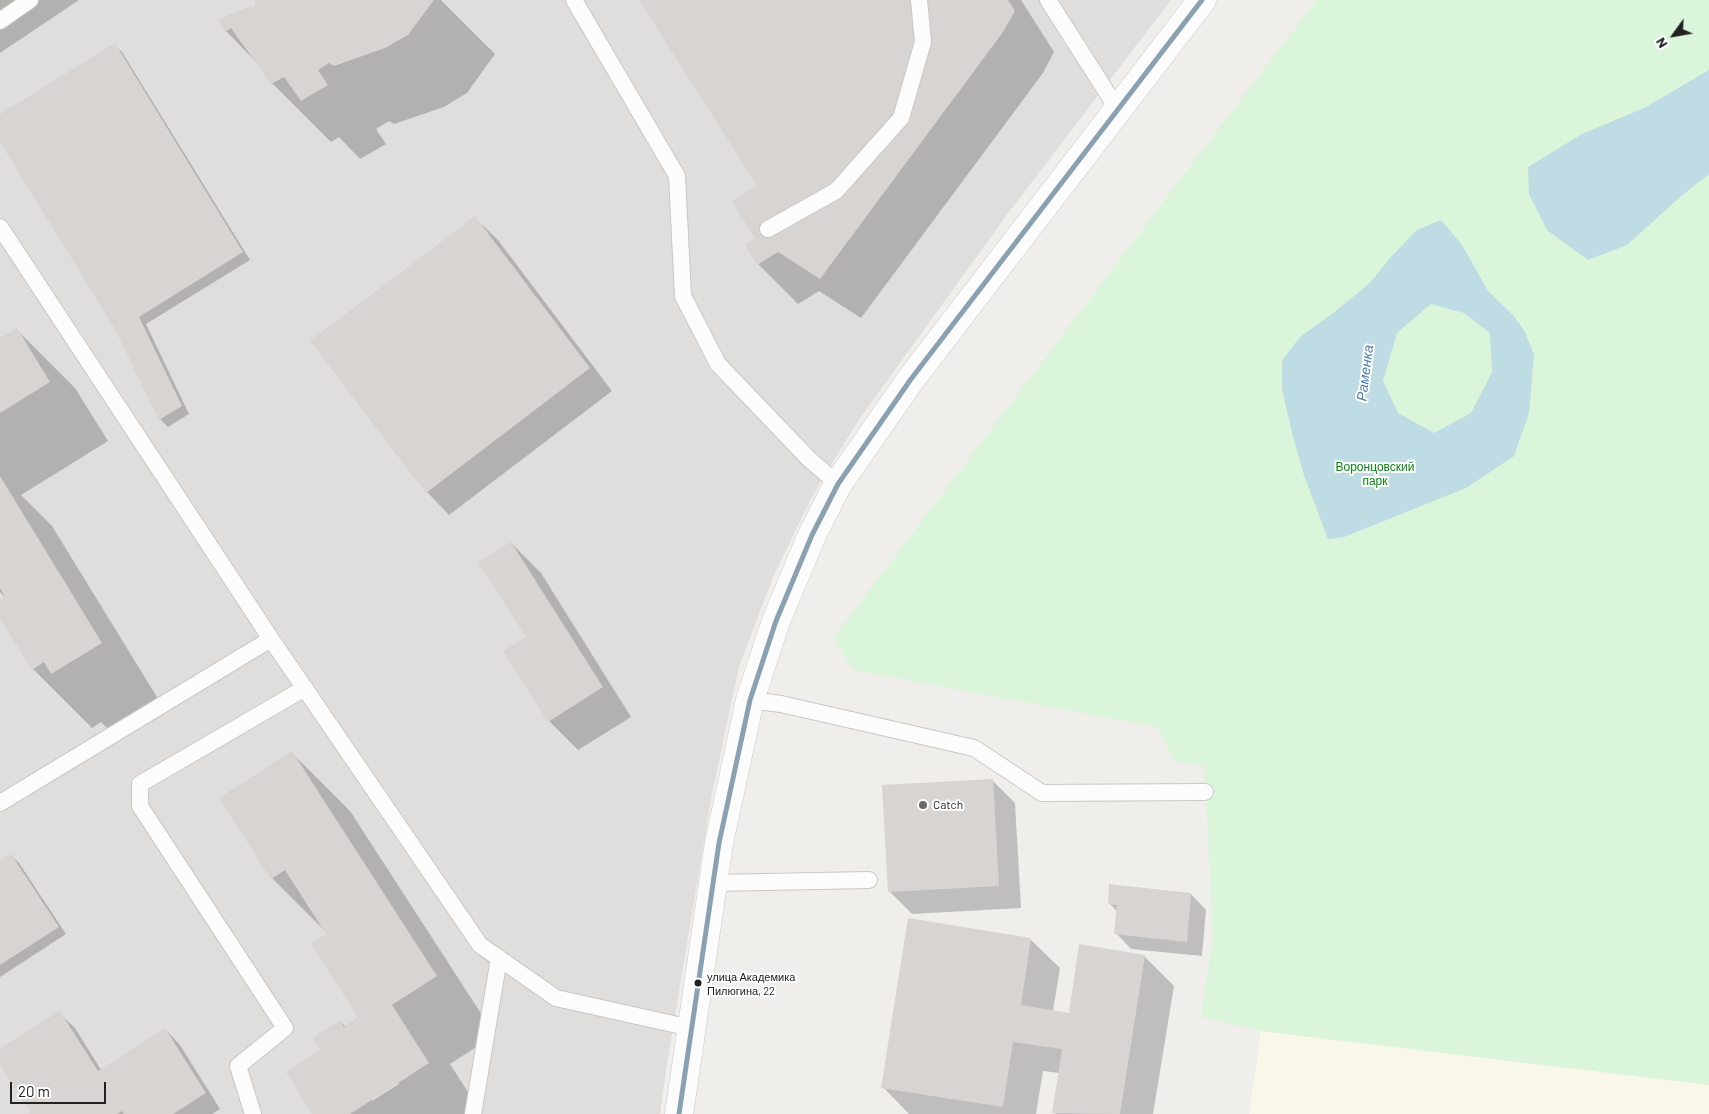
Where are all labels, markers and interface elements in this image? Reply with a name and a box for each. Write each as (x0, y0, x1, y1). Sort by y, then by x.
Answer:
north arrow (1649, 10, 1699, 60)
text: N (1651, 35, 1671, 52)
water label: Раменка (1353, 344, 1377, 402)
park label: Воронцовский парк (1336, 460, 1414, 488)
place label: Catch (933, 798, 963, 812)
marker: Catch (917, 799, 929, 811)
place label: улица Академика Пилюгина, 22 (707, 970, 795, 996)
marker: улица Академика Пилюгина, 22 (693, 978, 703, 988)
scale bar (12, 1072, 109, 1104)
text: 20 m (18, 1082, 50, 1100)

